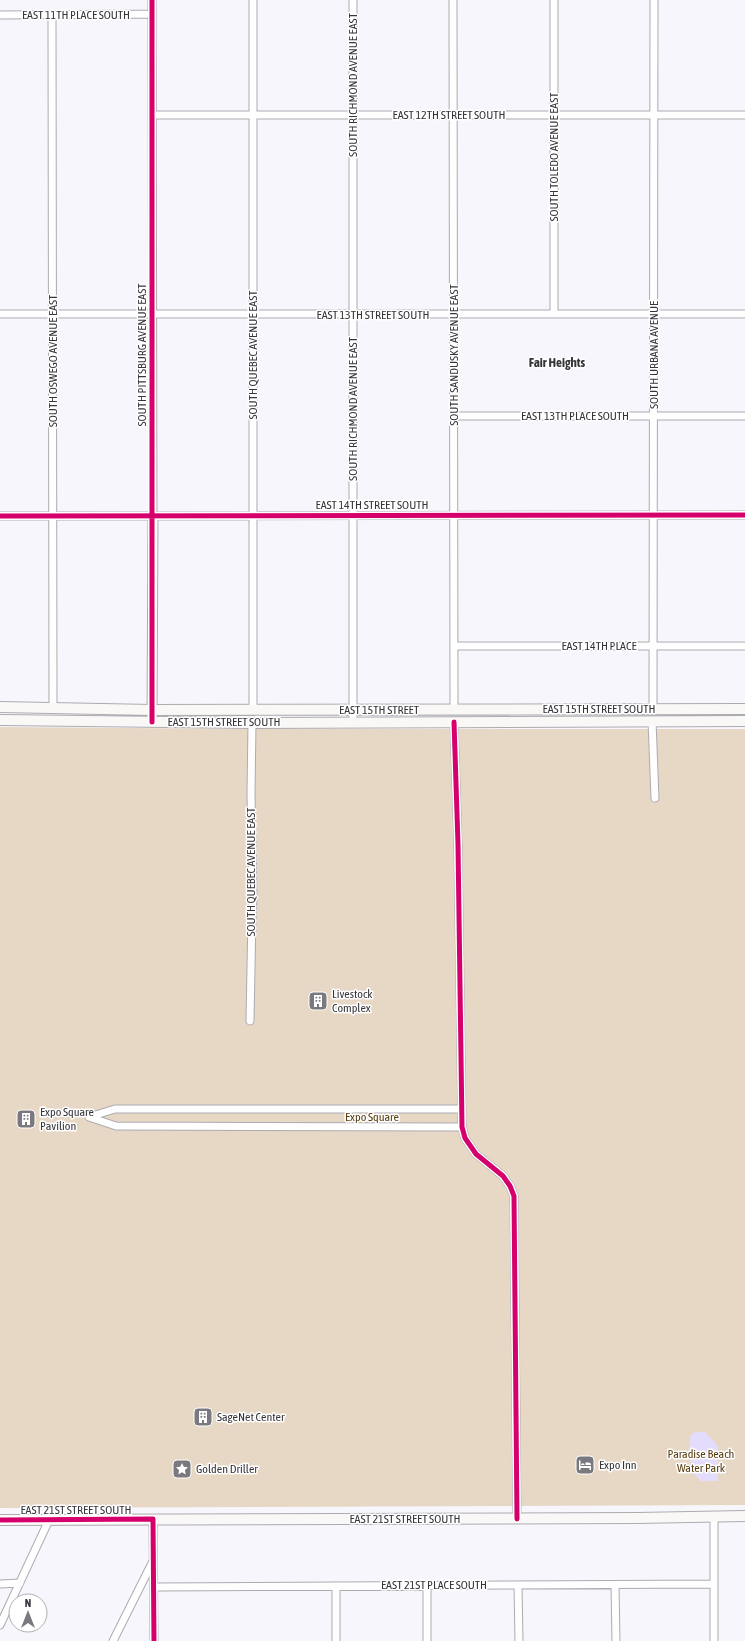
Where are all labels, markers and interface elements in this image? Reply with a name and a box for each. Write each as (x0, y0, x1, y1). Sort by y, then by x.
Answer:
street label: EAST 11TH PLACE SOUTH (22, 8, 130, 22)
street label: SOUTH RICHMOND AVENUE EAST (346, 12, 360, 157)
street label: SOUTH TOLEDO AVENUE EAST (547, 92, 561, 222)
street label: EAST 12TH STREET SOUTH (393, 108, 505, 122)
street label: SOUTH PITTSBURG AVENUE EAST (135, 283, 149, 427)
street label: SOUTH SANDUSKY AVENUE EAST (447, 283, 461, 426)
street label: SOUTH QUEBEC AVENUE EAST (246, 290, 260, 419)
street label: SOUTH OSWEGO AVENUE EAST (46, 294, 60, 427)
street label: SOUTH URBANA AVENUE (647, 301, 661, 409)
street label: EAST 13TH STREET SOUTH (317, 308, 429, 322)
street label: SOUTH RICHMOND AVENUE EAST (346, 336, 360, 481)
district label: Fair Heights (529, 355, 586, 370)
street label: EAST 13TH PLACE SOUTH (521, 409, 629, 423)
street label: EAST 14TH STREET SOUTH (316, 498, 428, 512)
street label: EAST 14TH PLACE (561, 639, 637, 653)
street label: EAST 15TH STREET SOUTH (543, 702, 655, 716)
street label: EAST 15TH STREET (339, 703, 420, 717)
street label: EAST 15TH STREET SOUTH (168, 715, 280, 729)
street label: SOUTH QUEBEC AVENUE EAST (244, 807, 258, 936)
place label: Livestock Complex (332, 987, 373, 1015)
building icon: Livestock Complex (307, 990, 329, 1012)
place label: Expo Square Pavilion (40, 1105, 94, 1133)
building icon: Expo Square Pavilion (15, 1108, 37, 1130)
park label: Expo Square (345, 1110, 399, 1124)
building icon: SageNet Center (192, 1406, 214, 1428)
place label: SageNet Center (217, 1410, 285, 1424)
park label: Paradise Beach Water Park (668, 1447, 734, 1475)
hotel icon: Expo Inn (574, 1454, 596, 1476)
place icon: Golden Driller (171, 1458, 193, 1480)
place label: Expo Inn (599, 1458, 637, 1472)
place label: Golden Driller (196, 1462, 258, 1476)
street label: EAST 21ST STREET SOUTH (21, 1503, 132, 1517)
street label: EAST 21ST STREET SOUTH (350, 1512, 461, 1526)
street label: EAST 21ST PLACE SOUTH (381, 1578, 487, 1592)
north arrow (8, 1593, 48, 1633)
text: N (25, 1597, 31, 1609)

